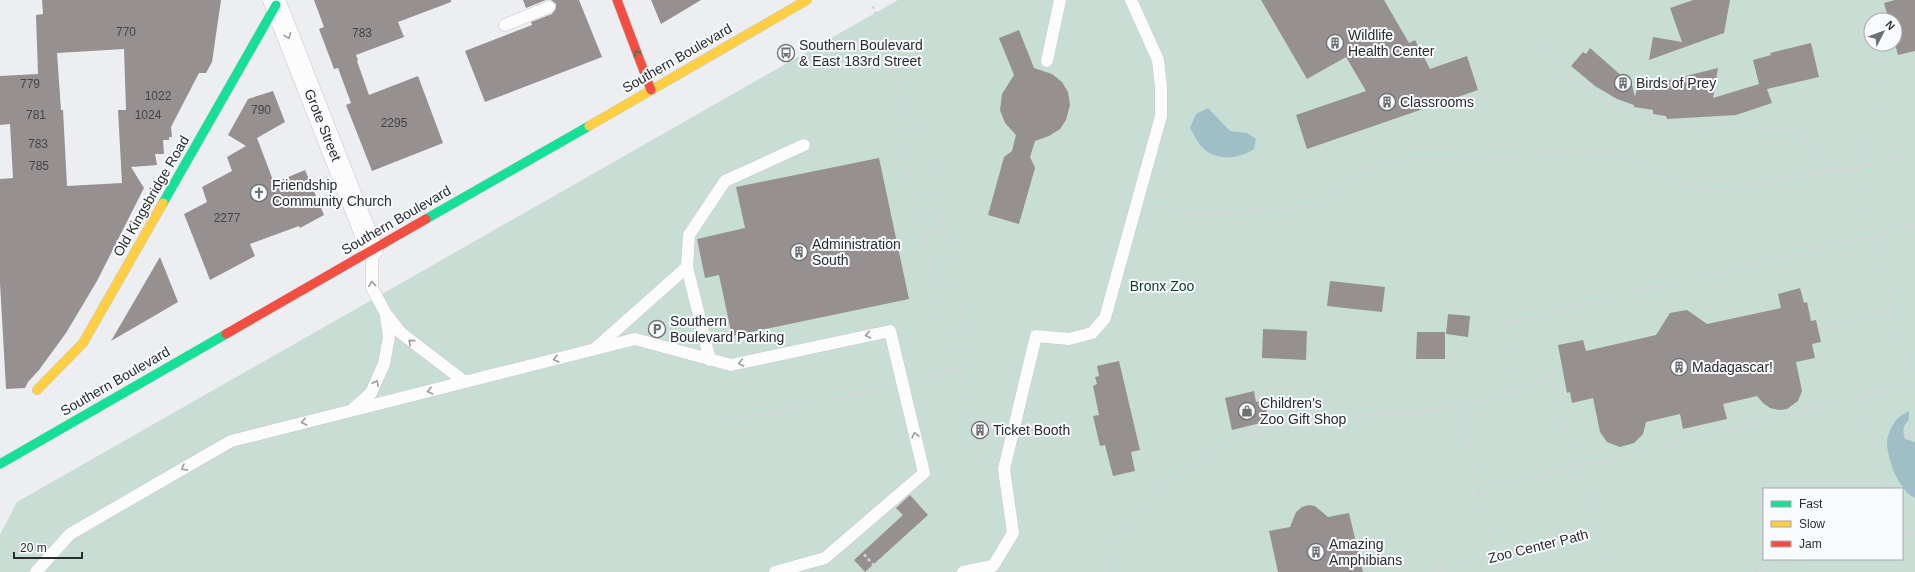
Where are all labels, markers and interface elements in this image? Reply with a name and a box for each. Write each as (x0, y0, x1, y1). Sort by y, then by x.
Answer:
north arrow (1863, 12, 1903, 52)
text: N (1883, 18, 1898, 32)
street label: Southern Boulevard (619, 20, 735, 96)
house number: 770 (116, 25, 136, 39)
house number: 783 (352, 26, 372, 40)
place label: Wildlife Health Center (1348, 27, 1435, 59)
one-way arrow (283, 33, 291, 40)
building icon: Wildlife Health Center (1325, 33, 1345, 53)
place label: Southern Boulevard & East 183rd Street (799, 37, 923, 69)
bus stop icon: Southern Boulevard & East 183rd Street (776, 43, 796, 63)
one-way arrow (633, 50, 641, 57)
building icon: Birds of Prey (1613, 73, 1633, 93)
place label: Birds of Prey (1636, 75, 1716, 91)
house number: 779 (20, 77, 40, 91)
street label: Grote Street (301, 87, 345, 163)
house number: 1022 (145, 89, 172, 103)
building icon: Classrooms (1377, 92, 1397, 112)
place label: Classrooms (1400, 94, 1474, 110)
house number: 790 (251, 103, 271, 117)
house number: 781 (26, 108, 46, 122)
house number: 1024 (135, 108, 162, 122)
house number: 2295 (381, 116, 408, 130)
street label: Old Kingsbridge Road (110, 133, 192, 259)
house number: 783 (28, 137, 48, 151)
house number: 785 (29, 159, 49, 173)
place label: Friendship Community Church (272, 177, 392, 209)
street label: Southern Boulevard (338, 182, 454, 258)
church icon: Friendship Community Church (249, 183, 269, 203)
house number: 2277 (214, 211, 241, 225)
place label: Administration South (812, 236, 901, 268)
building icon: Administration South (789, 242, 809, 262)
park label: Bronx Zoo (1130, 278, 1195, 294)
one-way arrow (368, 281, 377, 287)
place label: Southern Boulevard Parking (670, 313, 784, 345)
parking icon: Southern Boulevard Parking (647, 319, 667, 339)
one-way arrow (865, 331, 871, 339)
one-way arrow (408, 339, 416, 346)
street label: Southern Boulevard (57, 343, 173, 419)
one-way arrow (553, 354, 560, 363)
building icon: Madagascar! (1669, 357, 1689, 377)
one-way arrow (738, 358, 744, 366)
place label: Madagascar! (1692, 359, 1773, 375)
one-way arrow (371, 380, 378, 387)
one-way arrow (427, 386, 434, 394)
place label: Children's Zoo Gift Shop (1260, 395, 1347, 427)
shop icon: Children's Zoo Gift Shop (1237, 401, 1257, 421)
one-way arrow (301, 418, 307, 426)
building icon: Ticket Booth (970, 420, 990, 440)
place label: Ticket Booth (993, 422, 1070, 438)
one-way arrow (911, 432, 919, 439)
one-way arrow (181, 464, 188, 471)
legend (1763, 488, 1903, 560)
text: Fast (1799, 497, 1823, 511)
text: Slow (1799, 517, 1825, 531)
street label: Zoo Center Path (1486, 526, 1590, 566)
scale bar (14, 534, 82, 560)
place label: Amazing Amphibians (1329, 536, 1402, 568)
text: Jam (1799, 537, 1822, 551)
text: 20 m (20, 541, 47, 555)
building icon: Amazing Amphibians (1306, 542, 1326, 562)

